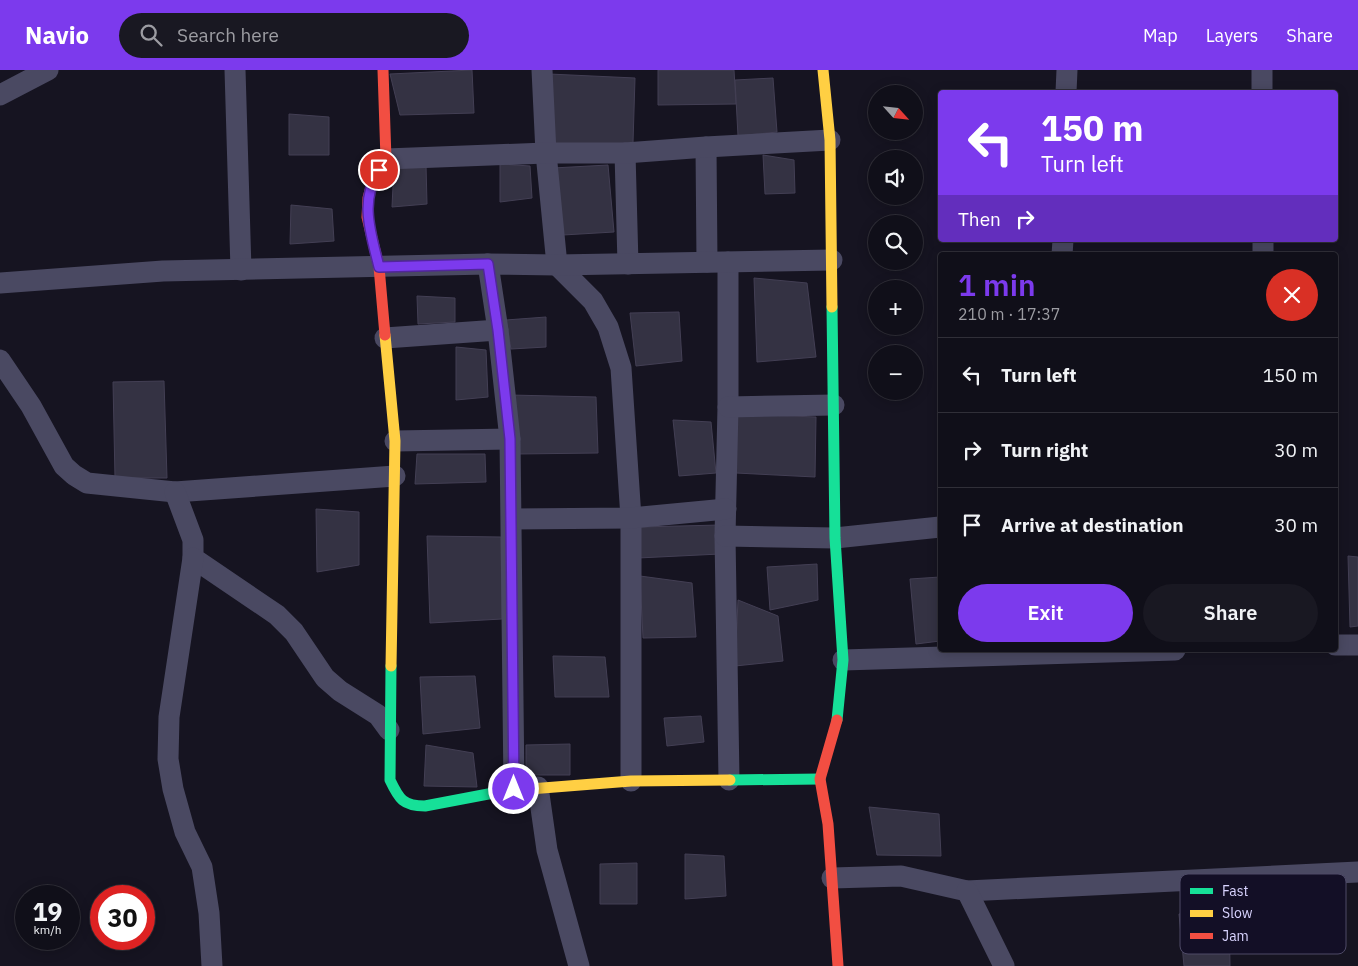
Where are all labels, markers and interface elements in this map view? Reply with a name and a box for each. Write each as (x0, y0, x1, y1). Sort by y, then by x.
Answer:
search box (119, 13, 469, 58)
text: Navio (25, 19, 89, 51)
icon: search (137, 21, 165, 49)
text: Search here (177, 23, 279, 47)
text: Map (1143, 24, 1178, 47)
text: Layers (1206, 24, 1258, 47)
text: Share (1286, 24, 1333, 47)
north arrow (868, 85, 922, 140)
map controls (868, 85, 923, 400)
text: 150 m (1041, 105, 1144, 151)
icon: left (958, 110, 1023, 175)
pin (358, 149, 400, 191)
text: Turn left (1041, 149, 1124, 178)
button: sound (868, 150, 923, 205)
icon: arrive (365, 156, 393, 184)
icon: right (1011, 205, 1039, 233)
text: Then (958, 207, 1001, 231)
button: search (868, 215, 923, 270)
text: 1 min (958, 265, 1036, 304)
button: close (1266, 269, 1318, 321)
button: + (868, 280, 923, 335)
text: 210 m · 17:37 (958, 304, 1060, 324)
button: − (868, 345, 923, 400)
icon: left (958, 361, 986, 389)
text: Turn left (1001, 363, 1077, 387)
text: 150 m (1263, 363, 1318, 387)
icon: right (958, 436, 986, 464)
text: Turn right (1001, 438, 1088, 462)
text: 30 m (1274, 438, 1318, 462)
icon: arrive (958, 511, 986, 539)
text: Arrive at destination (1001, 513, 1184, 537)
text: 30 m (1274, 513, 1318, 537)
button: Exit (958, 584, 1133, 642)
button: Share (1143, 584, 1318, 642)
position arrow (487, 762, 539, 814)
legend (1180, 874, 1346, 954)
text: Fast (1222, 882, 1248, 900)
speed limit sign: 30 (90, 885, 155, 950)
text: 19 (32, 895, 63, 928)
text: Slow (1222, 904, 1253, 922)
text: km/h (33, 922, 62, 937)
text: Jam (1222, 927, 1249, 945)

